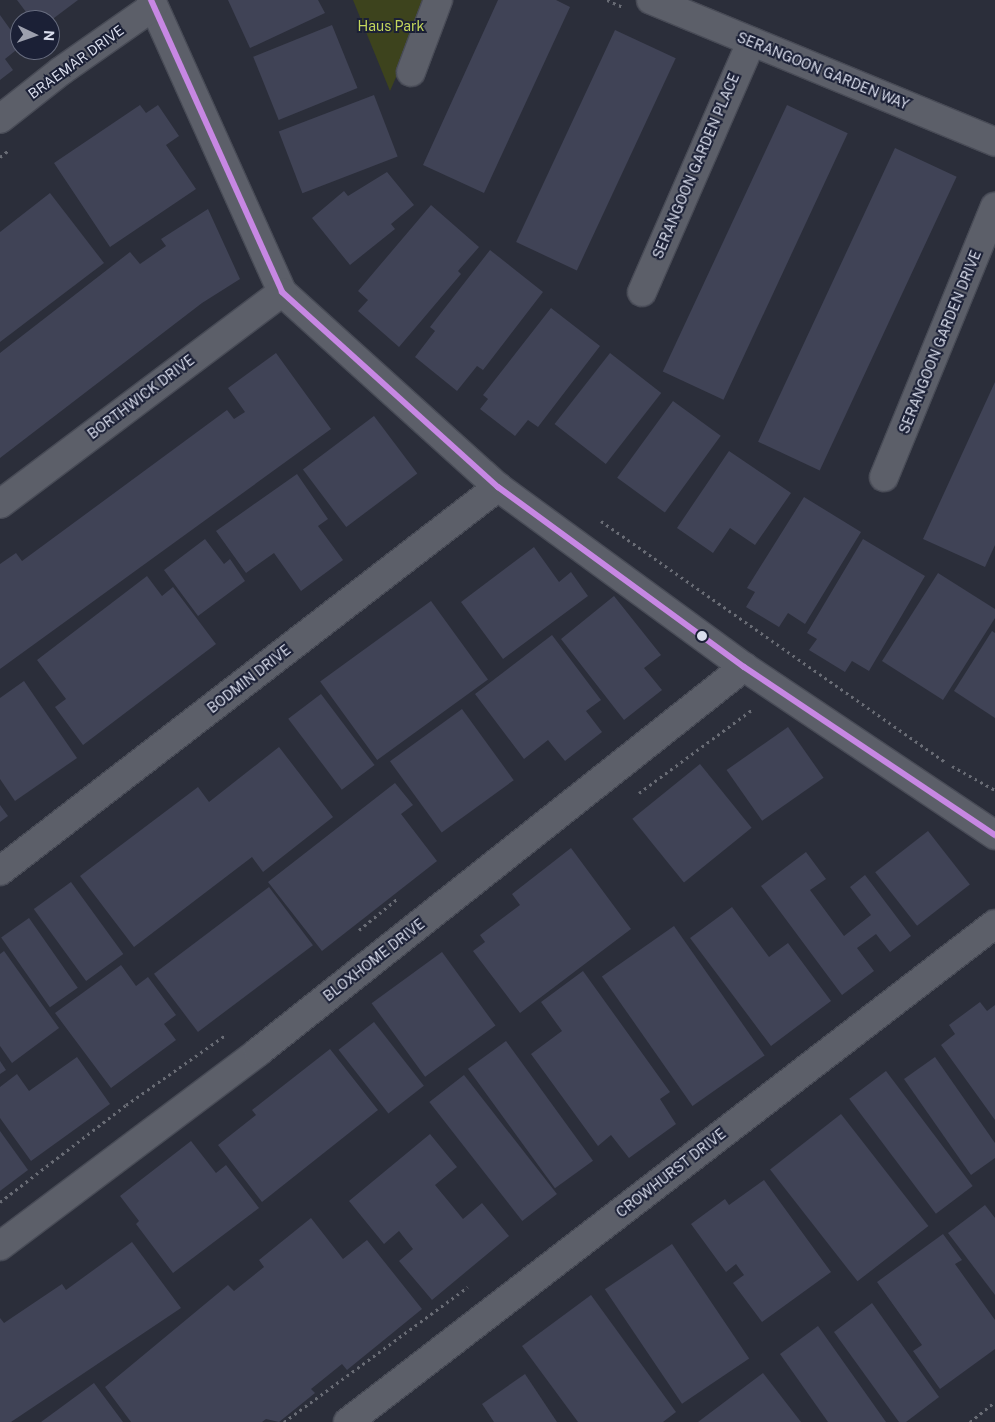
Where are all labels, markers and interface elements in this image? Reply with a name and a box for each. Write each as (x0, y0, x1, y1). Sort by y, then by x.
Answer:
north arrow (10, 10, 60, 60)
park label: Haus Park (358, 18, 424, 34)
street label: BRAEMAR DRIVE (25, 22, 127, 102)
street label: SERANGOON GARDEN WAY (734, 29, 912, 113)
text: N (41, 30, 57, 42)
street label: SERANGOON GARDEN PLACE (649, 71, 743, 261)
street label: SERANGOON GARDEN DRIVE (895, 248, 985, 436)
street label: BORTHWICK DRIVE (84, 351, 198, 443)
unlabelled marker (697, 631, 707, 641)
street label: BODMIN DRIVE (204, 641, 294, 717)
street label: BLOXHOME DRIVE (320, 915, 428, 1005)
street label: CROWHURST DRIVE (613, 1125, 729, 1221)

